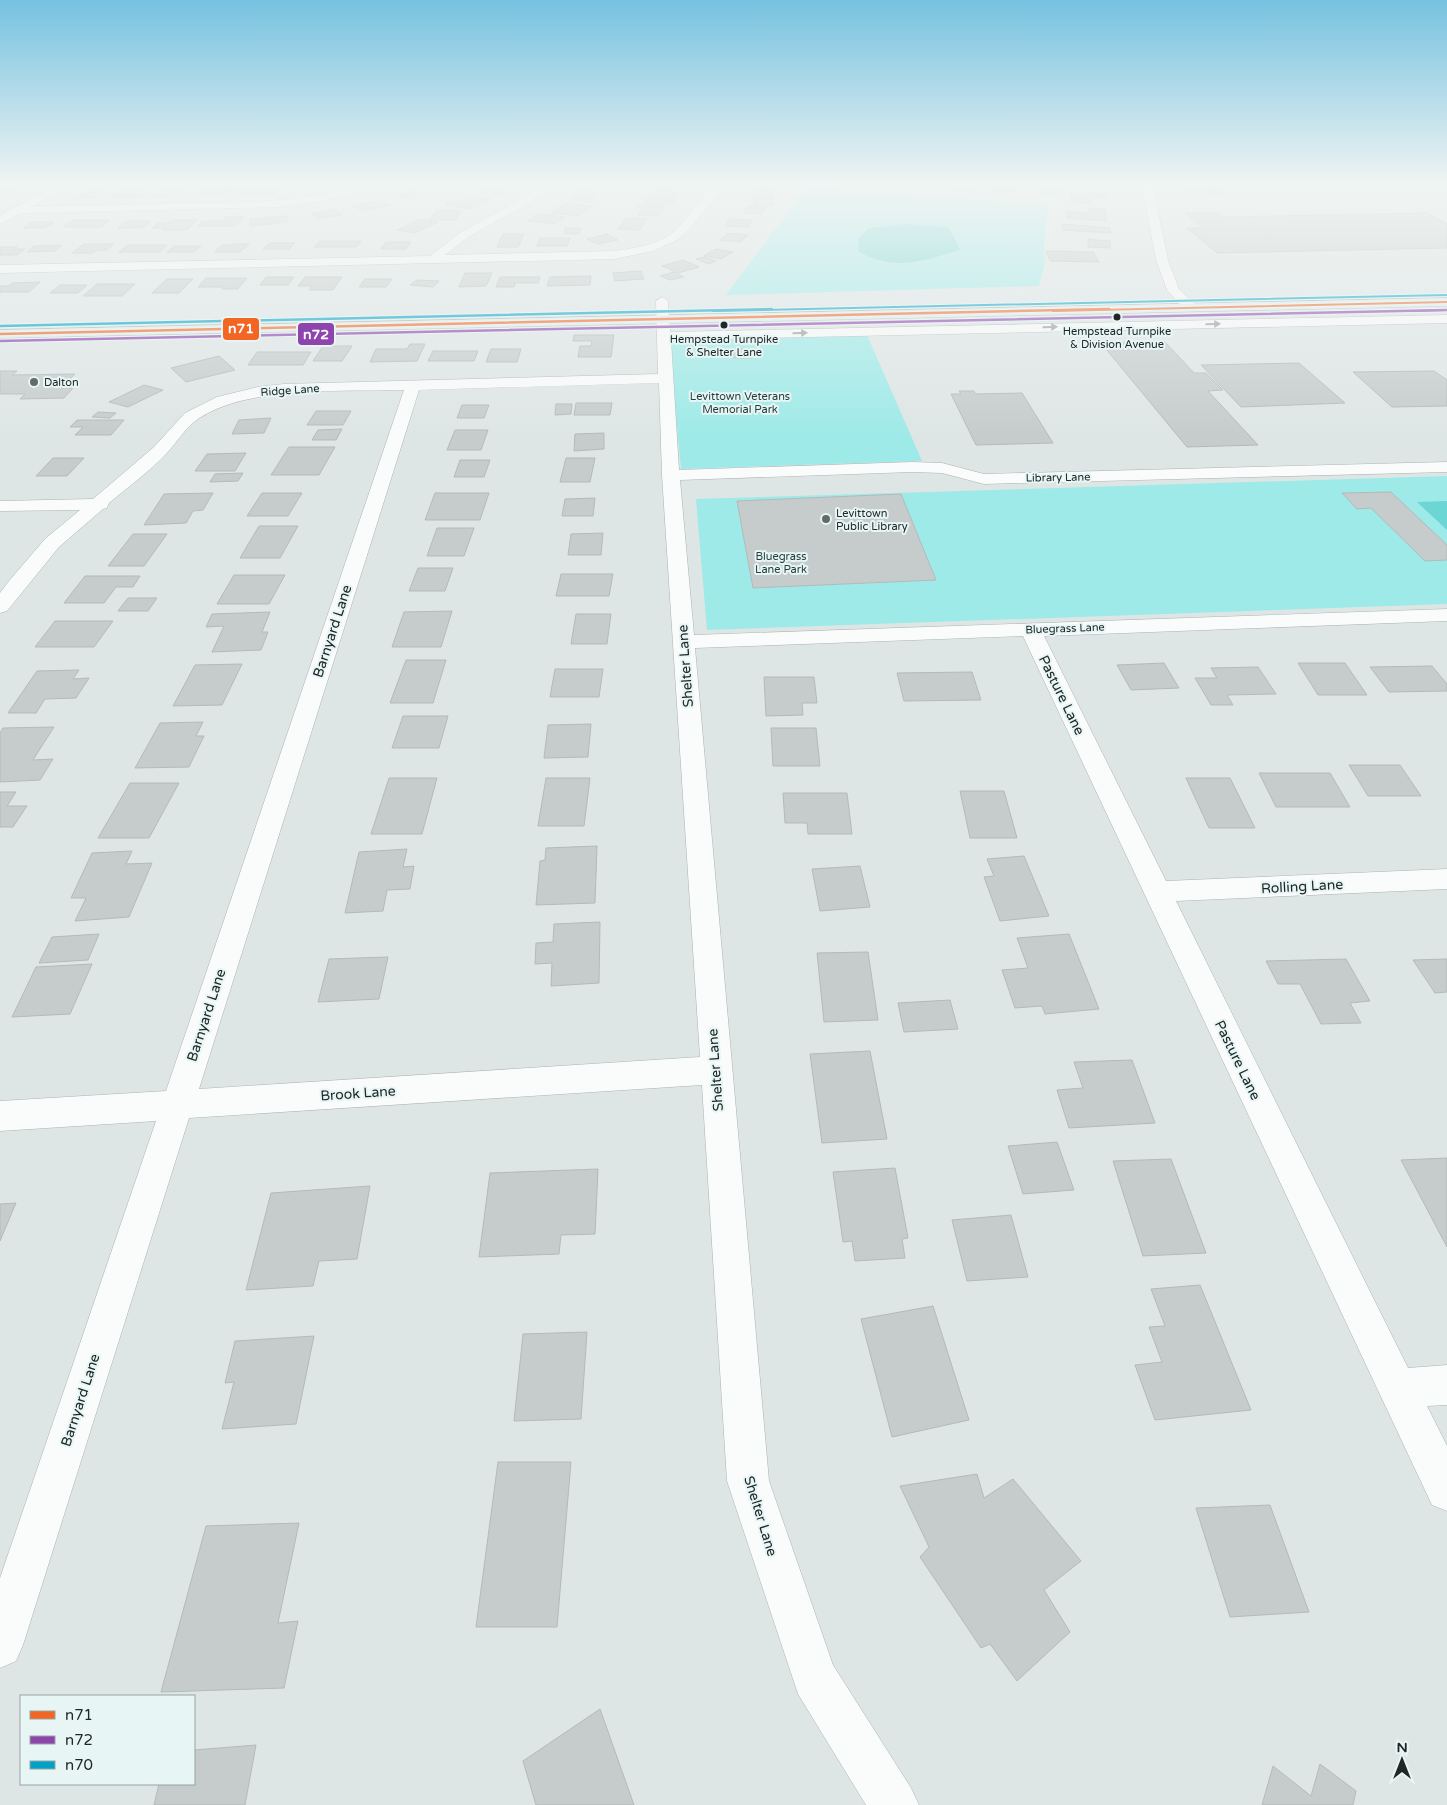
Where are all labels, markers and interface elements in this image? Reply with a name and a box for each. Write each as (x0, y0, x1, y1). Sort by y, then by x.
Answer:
marker: Hempstead Turnpike & Division Avenue (1112, 312, 1122, 322)
line badge: n71 (222, 317, 260, 341)
one-way arrow (1205, 319, 1221, 327)
text: n71 (228, 320, 254, 337)
marker: Hempstead Turnpike & Shelter Lane (719, 320, 729, 330)
line badge: n72 (297, 322, 335, 346)
one-way arrow (1043, 323, 1059, 331)
place label: Hempstead Turnpike & Division Avenue (1063, 325, 1171, 351)
text: n72 (303, 326, 329, 343)
one-way arrow (793, 329, 809, 337)
place label: Hempstead Turnpike & Shelter Lane (670, 333, 778, 359)
marker: Dalton (28, 376, 40, 388)
place label: Dalton (44, 376, 79, 389)
street label: Ridge Lane (260, 382, 320, 399)
park label: Levittown Veterans Memorial Park (690, 390, 790, 416)
street label: Library Lane (1025, 470, 1091, 485)
place label: Levittown Public Library (836, 507, 908, 533)
marker: Levittown Public Library (820, 513, 832, 525)
park label: Bluegrass Lane Park (755, 550, 807, 576)
street label: Barnyard Lane (309, 583, 356, 680)
street label: Bluegrass Lane (1025, 621, 1105, 636)
street label: Shelter Lane (674, 624, 697, 708)
street label: Pasture Lane (1035, 653, 1088, 738)
street label: Rolling Lane (1260, 876, 1344, 897)
street label: Barnyard Lane (183, 967, 230, 1064)
street label: Pasture Lane (1211, 1018, 1264, 1103)
street label: Shelter Lane (704, 1028, 727, 1112)
street label: Brook Lane (320, 1082, 396, 1105)
street label: Barnyard Lane (57, 1352, 104, 1449)
street label: Shelter Lane (740, 1474, 781, 1558)
legend (20, 1695, 195, 1785)
text: n71 (65, 1706, 93, 1724)
text: n72 (65, 1731, 93, 1749)
north arrow (1377, 1735, 1427, 1785)
text: N (1396, 1739, 1408, 1756)
text: n70 (65, 1756, 93, 1774)

